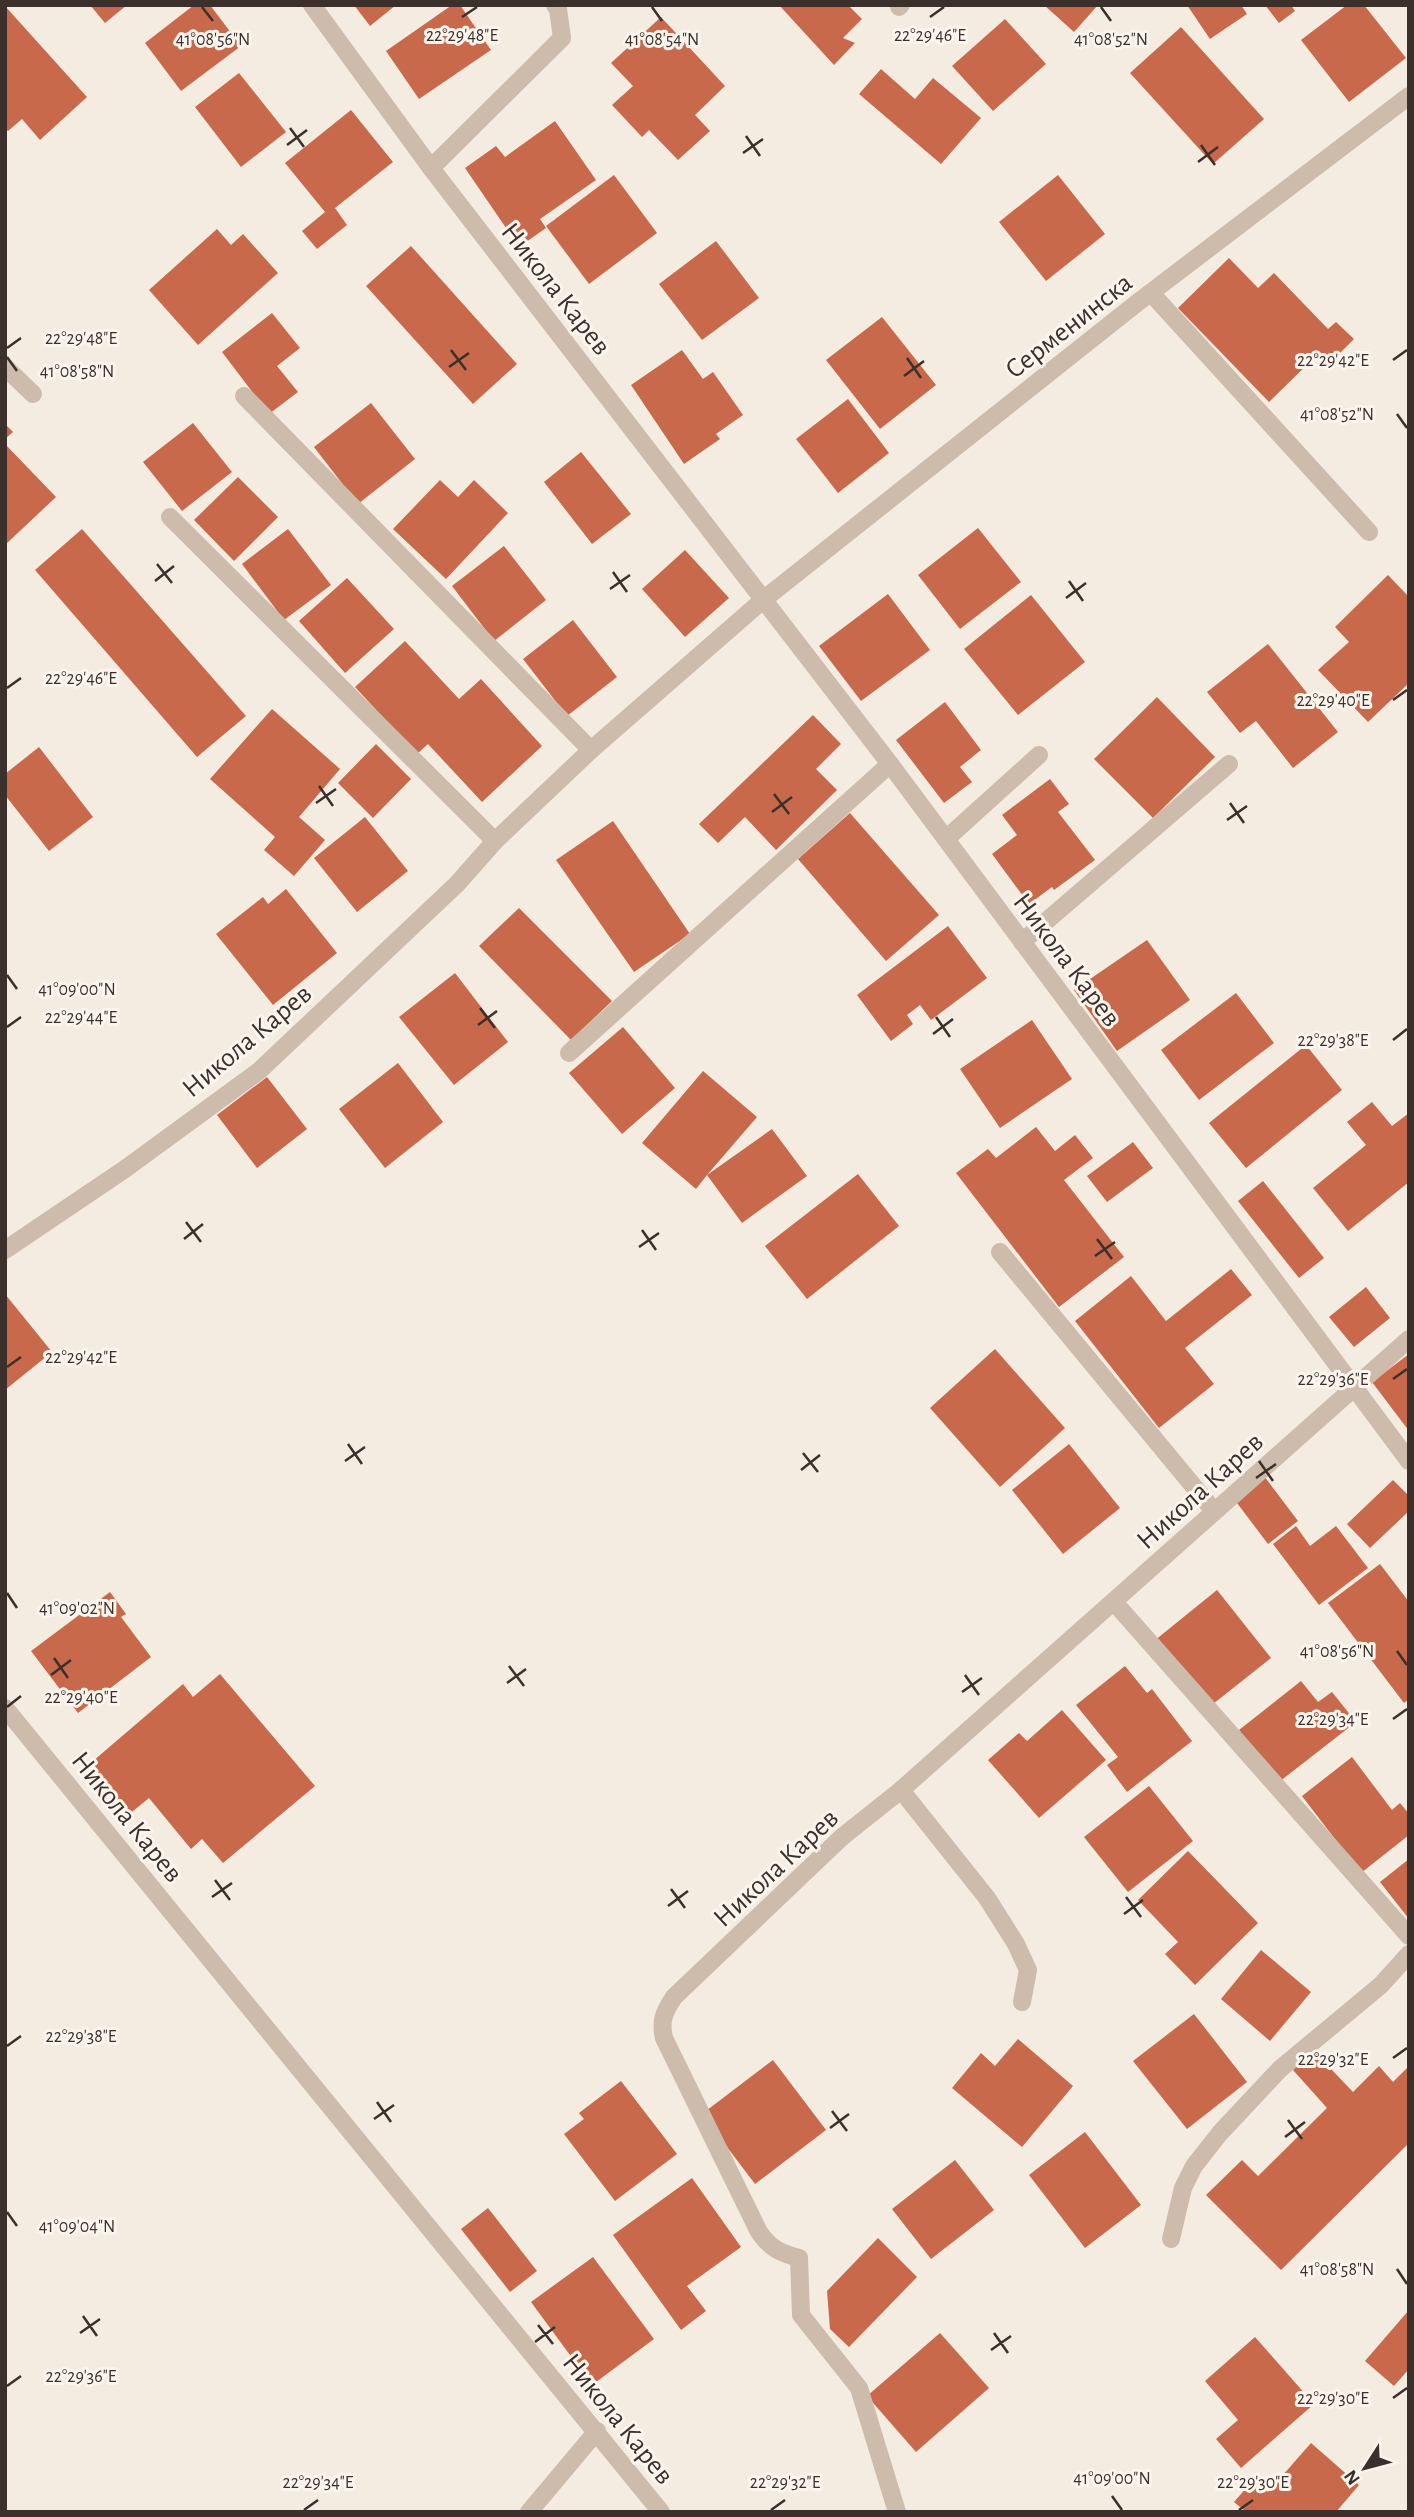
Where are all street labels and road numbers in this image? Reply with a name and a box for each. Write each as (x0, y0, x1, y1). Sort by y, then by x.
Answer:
street label: Никола Карев (495, 218, 615, 361)
street label: Серменинска (1001, 269, 1138, 385)
street label: Никола Карев (1007, 888, 1125, 1032)
street label: Никола Карев (177, 980, 317, 1103)
street label: Никола Карев (1132, 1428, 1269, 1555)
street label: Никола Карев (65, 1747, 187, 1888)
street label: Никола Карев (709, 1804, 844, 1933)
street label: Никола Карев (556, 2349, 678, 2490)

